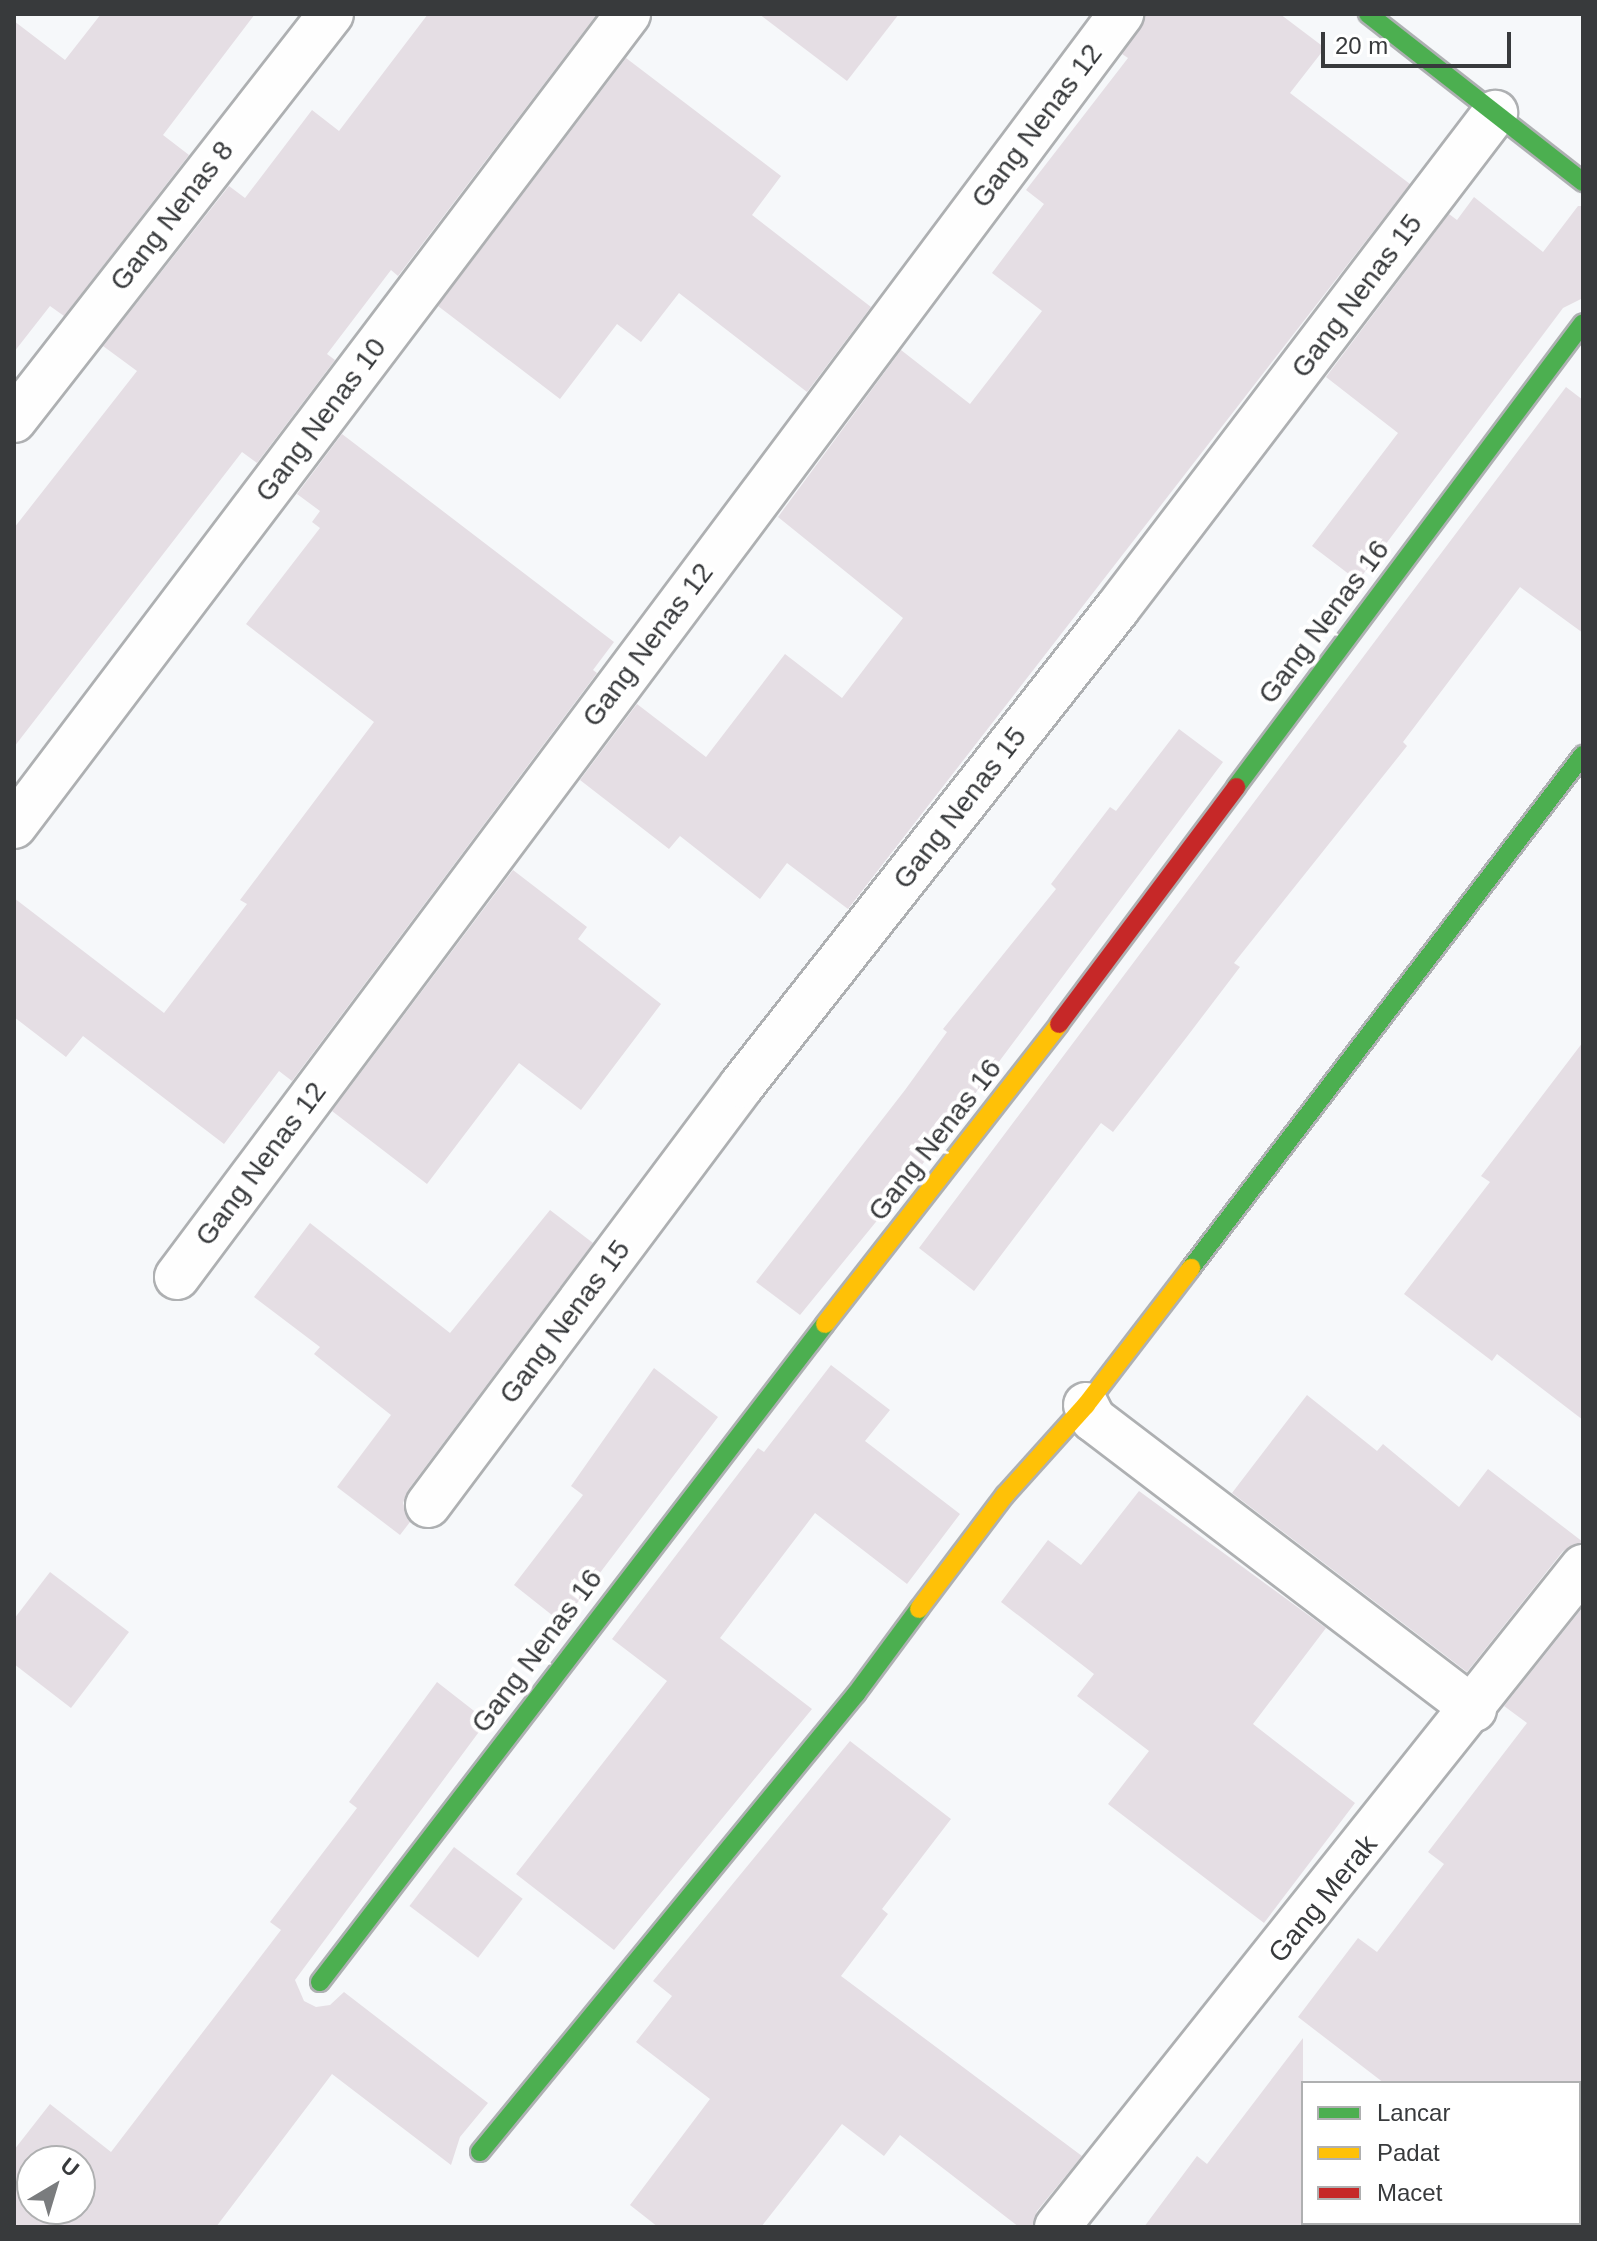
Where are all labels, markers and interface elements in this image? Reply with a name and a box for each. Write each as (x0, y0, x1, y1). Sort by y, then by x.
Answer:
scale bar (1325, 16, 1515, 66)
text: 20 m (1335, 32, 1388, 59)
street label: Gang Nenas 12 (965, 38, 1109, 214)
street label: Gang Nenas 8 (103, 135, 241, 297)
street label: Gang Nenas 15 (1285, 208, 1429, 384)
street label: Gang Nenas 10 (249, 332, 393, 508)
street label: Gang Nenas 16 (1252, 534, 1396, 710)
street label: Gang Nenas 12 (576, 557, 720, 733)
street label: Gang Nenas 15 (886, 720, 1034, 896)
street label: Gang Nenas 16 (861, 1052, 1009, 1228)
street label: Gang Nenas 12 (189, 1076, 333, 1252)
street label: Gang Nenas 15 (493, 1234, 637, 1410)
street label: Gang Nenas 16 (465, 1563, 609, 1739)
street label: Gang Merak (1261, 1829, 1385, 1969)
legend (1301, 2081, 1581, 2225)
text: Lancar (1377, 2099, 1450, 2126)
text: Padat (1377, 2139, 1440, 2166)
north arrow (16, 2145, 96, 2225)
text: U (56, 2153, 84, 2182)
text: Macet (1377, 2179, 1442, 2206)

